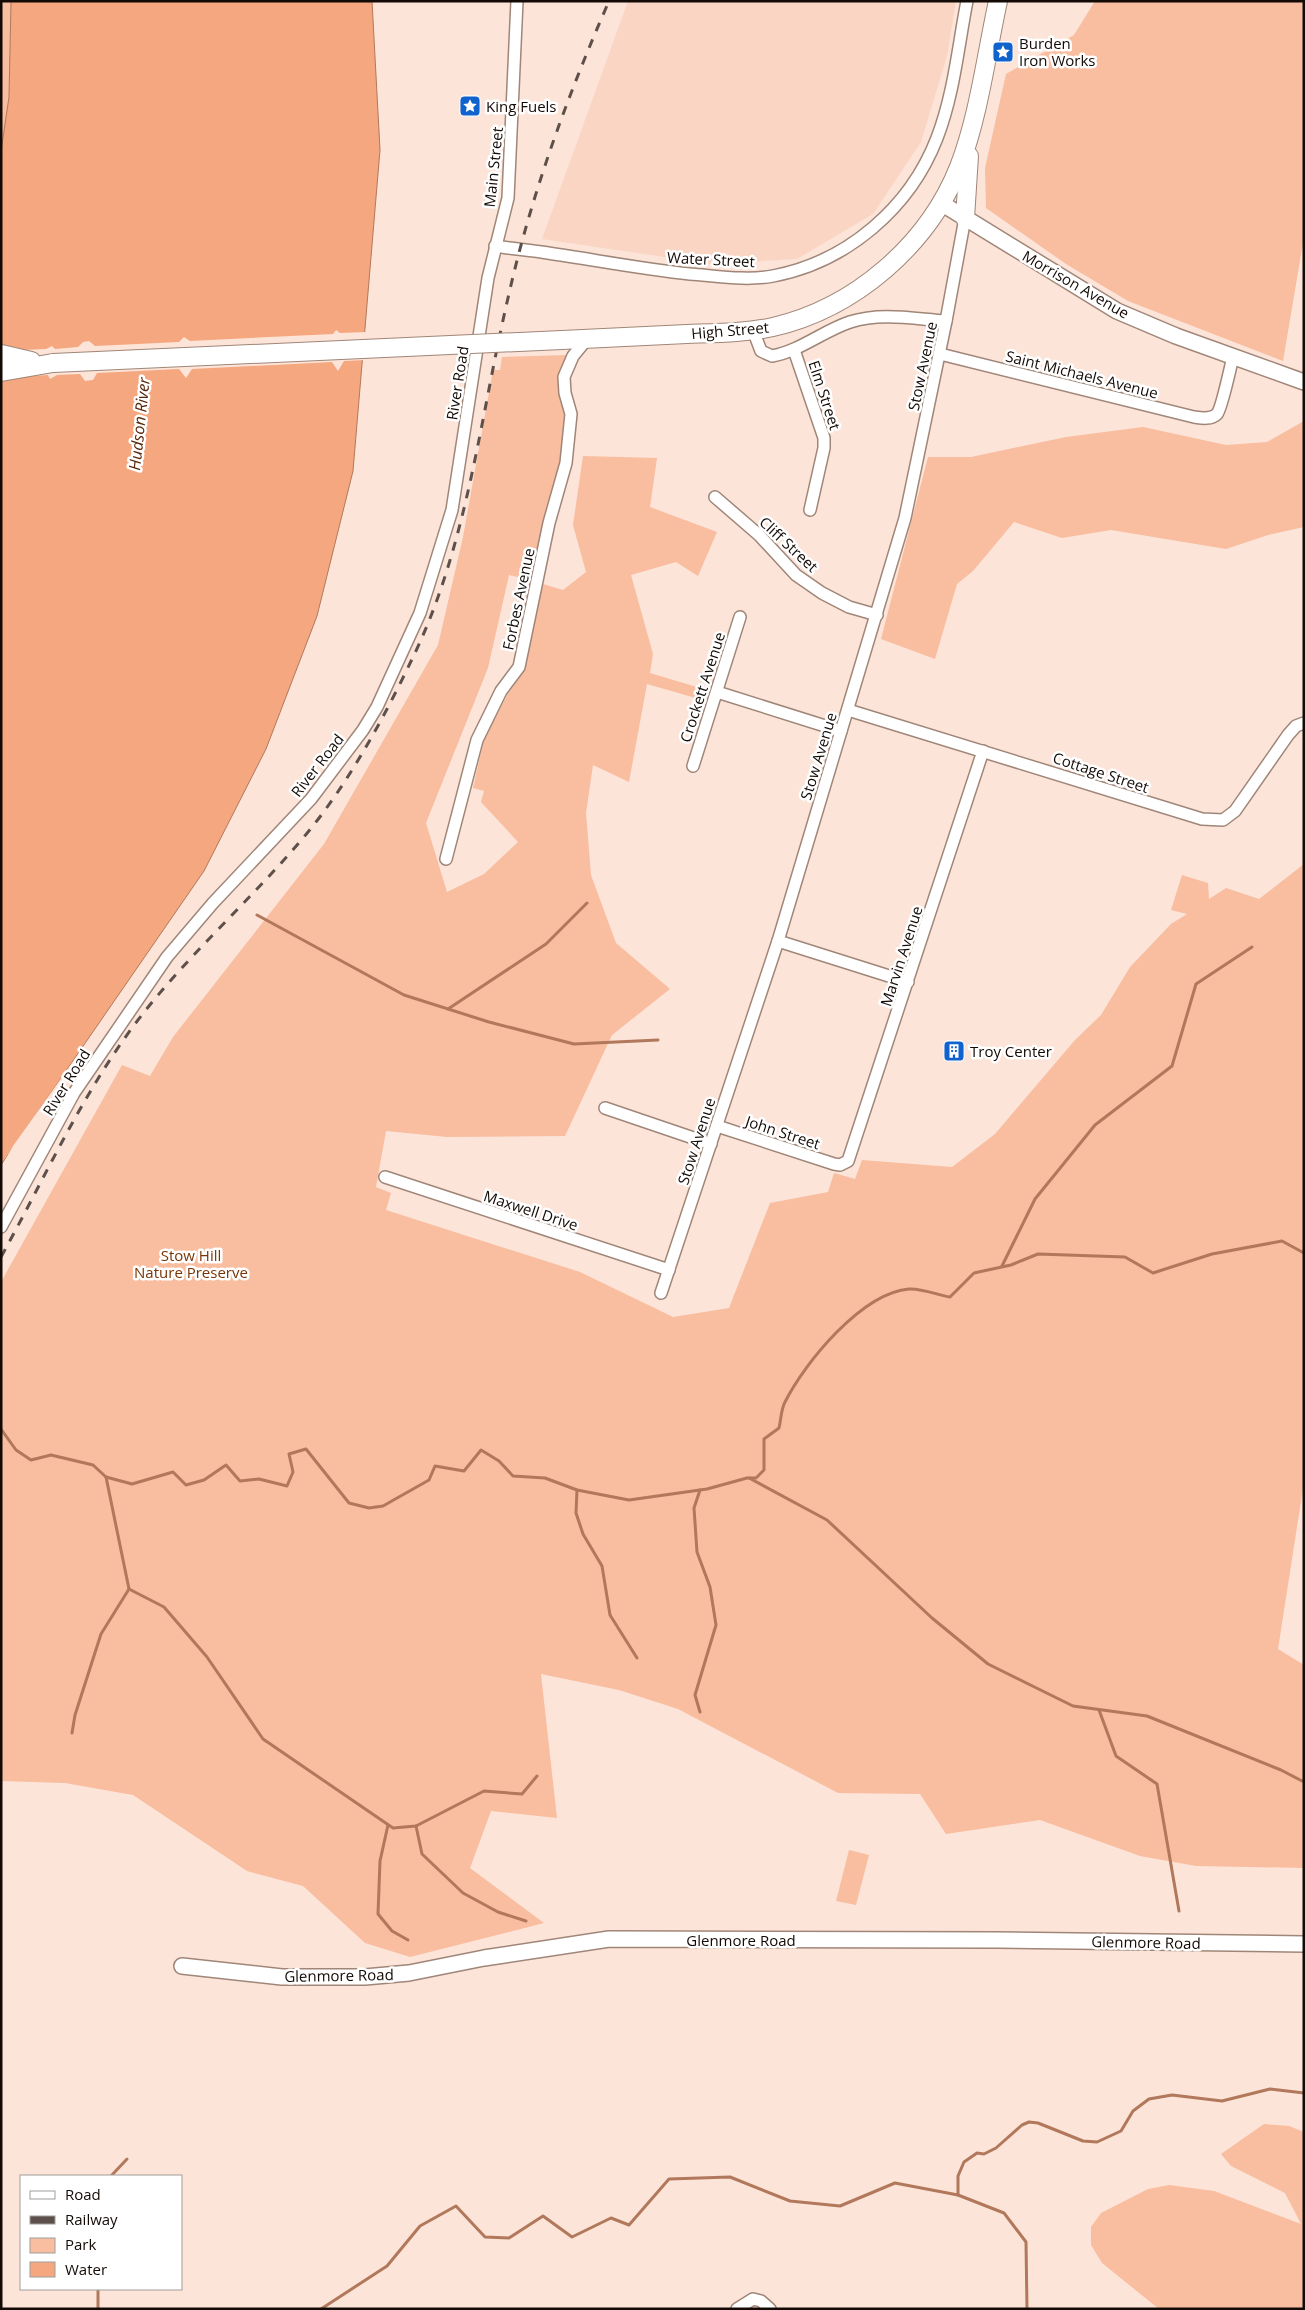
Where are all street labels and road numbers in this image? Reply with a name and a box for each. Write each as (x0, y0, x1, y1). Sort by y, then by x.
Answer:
street label: Main Street (479, 126, 507, 208)
street label: Morrison Avenue (1019, 245, 1133, 323)
street label: Water Street (667, 247, 755, 271)
street label: High Street (690, 317, 770, 343)
street label: Stow Avenue (903, 320, 941, 412)
street label: River Road (441, 345, 473, 421)
street label: Saint Michaels Avenue (1004, 345, 1160, 403)
street label: Elm Street (804, 358, 846, 432)
street label: Cliff Street (756, 512, 822, 576)
street label: Forbes Avenue (497, 546, 539, 652)
street label: Crockett Avenue (675, 629, 729, 745)
street label: Stow Avenue (795, 710, 841, 802)
street label: River Road (286, 729, 348, 801)
street label: Cottage Street (1050, 747, 1152, 797)
street label: Marvin Avenue (875, 903, 927, 1009)
street label: River Road (38, 1045, 94, 1119)
street label: Stow Avenue (673, 1095, 719, 1187)
street label: John Street (741, 1110, 823, 1153)
street label: Maxwell Drive (481, 1185, 581, 1235)
street label: Glenmore Road (686, 1930, 796, 1950)
street label: Glenmore Road (1091, 1931, 1201, 1953)
street label: Glenmore Road (284, 1964, 394, 1986)

